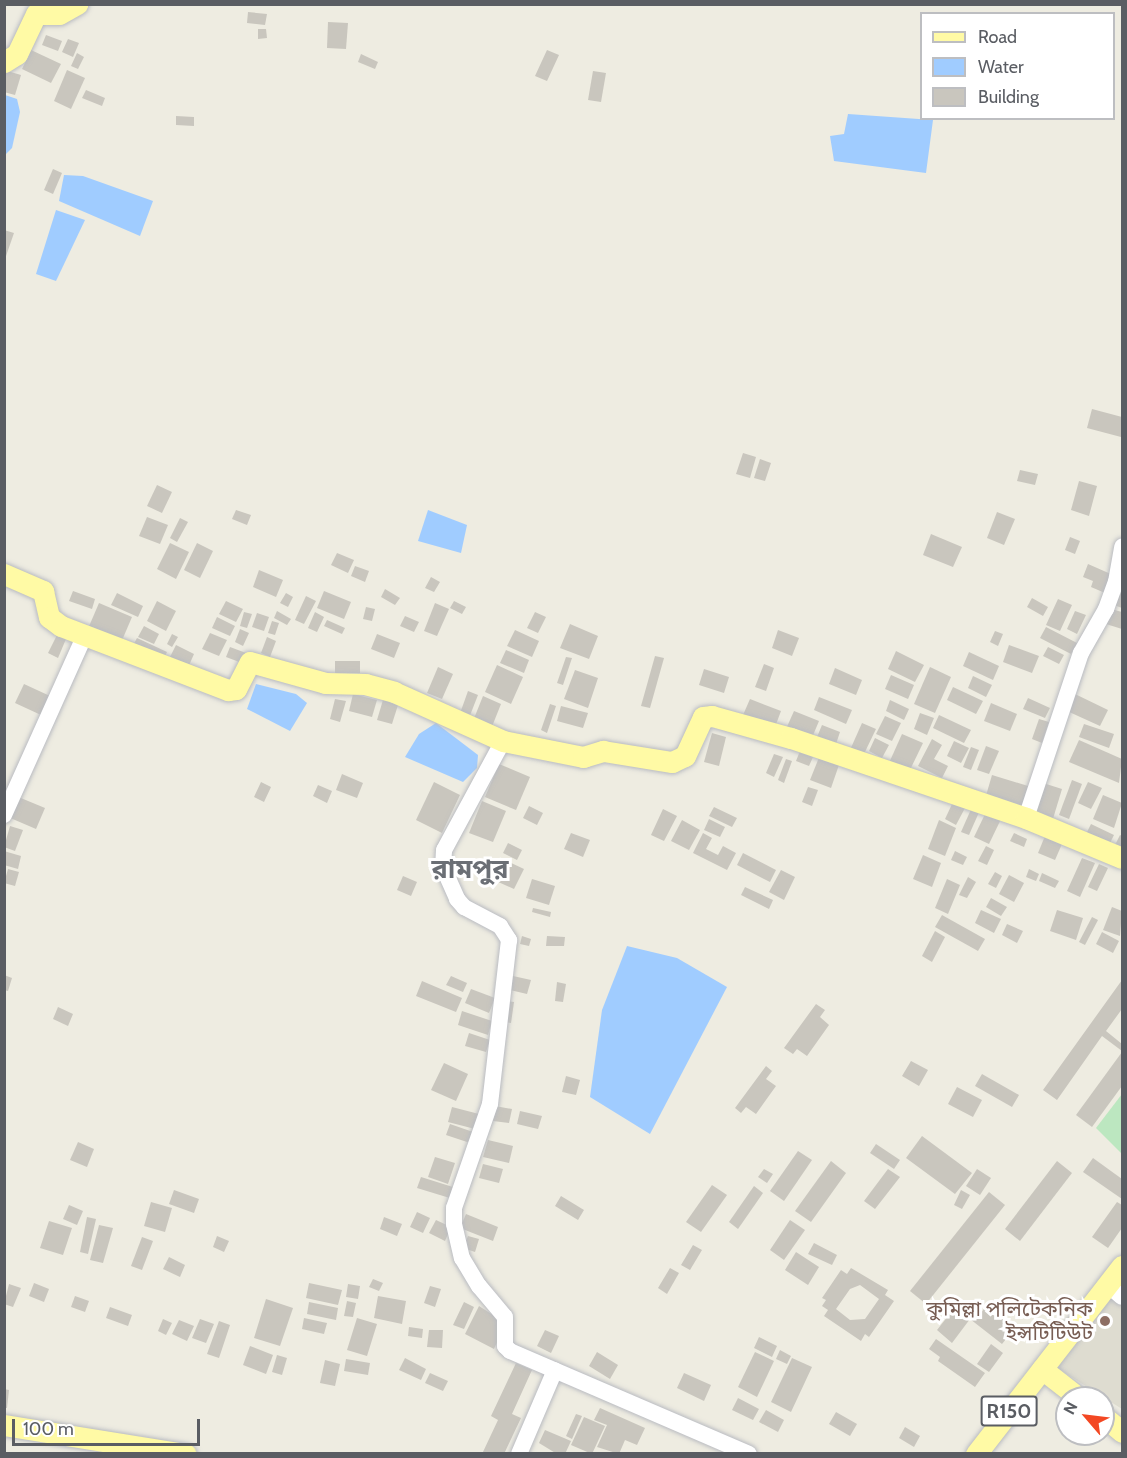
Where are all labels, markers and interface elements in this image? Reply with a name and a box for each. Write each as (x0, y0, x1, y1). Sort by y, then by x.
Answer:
legend (920, 12, 1115, 120)
text: Road (978, 26, 1017, 48)
text: Water (978, 56, 1024, 78)
text: Building (978, 86, 1039, 108)
district label: রামপুর (432, 853, 508, 885)
place label: কুমিল্লা পলিটেকনিক ইন্সটিটিউট (926, 1296, 1093, 1346)
marker: কুমিল্লা পলিটেকনিক ইন্সটিটিউট (1098, 1314, 1112, 1328)
north arrow (1055, 1386, 1115, 1446)
road number: R150 (980, 1394, 1038, 1428)
text: N (1059, 1399, 1081, 1418)
scale bar (15, 1407, 202, 1445)
text: 100 m (23, 1418, 74, 1440)

